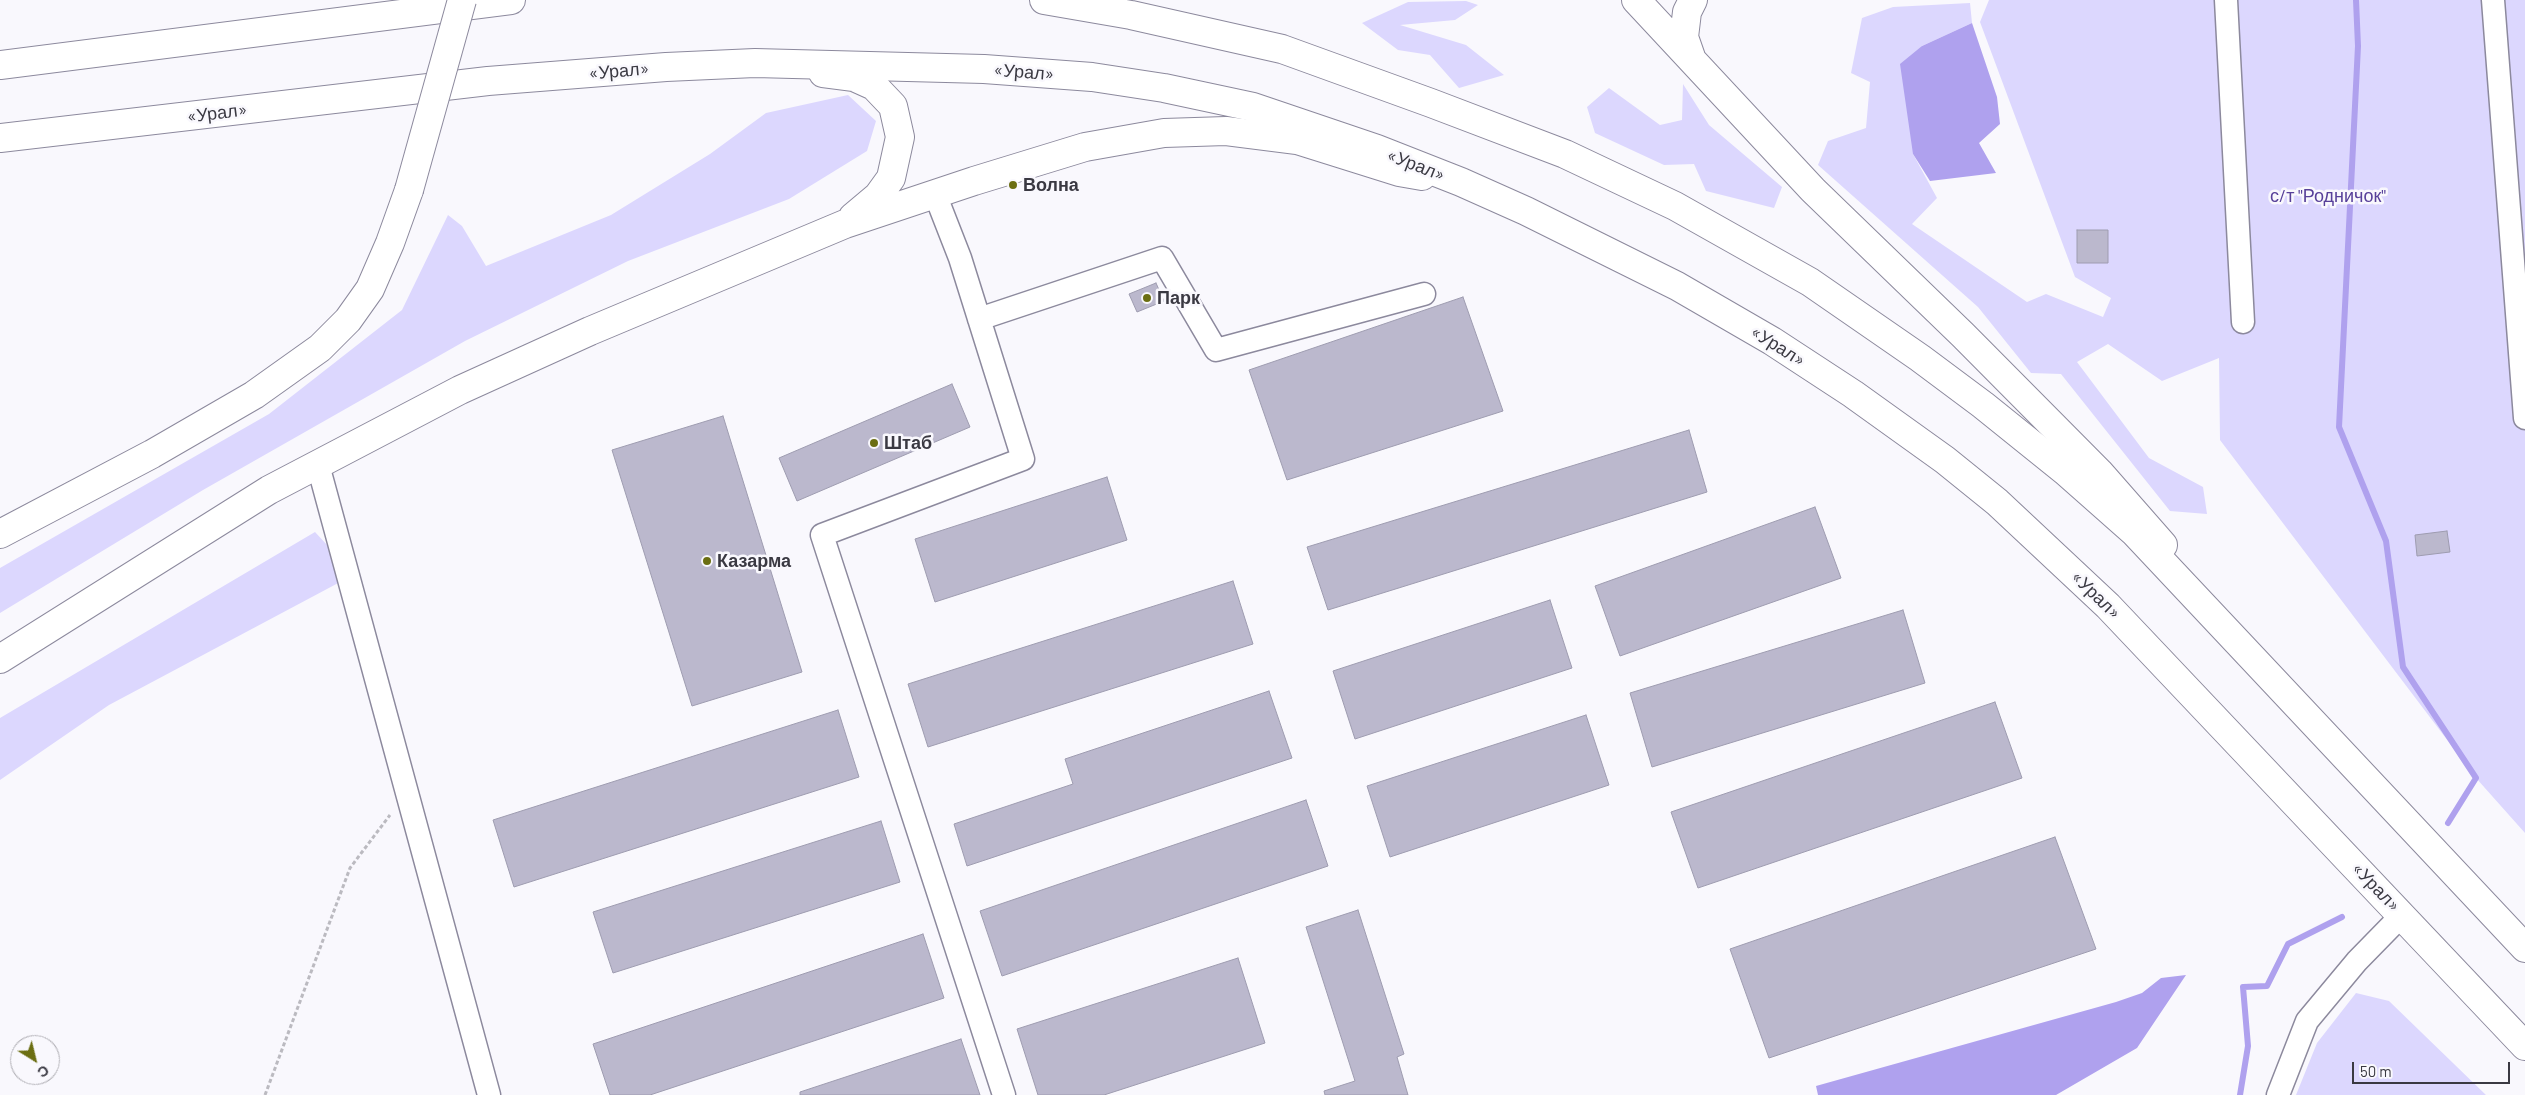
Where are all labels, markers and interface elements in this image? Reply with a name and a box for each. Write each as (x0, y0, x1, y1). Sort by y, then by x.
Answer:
street label: «Урал» (588, 58, 650, 84)
street label: «Урал» (993, 59, 1055, 85)
street label: «Урал» (186, 99, 248, 127)
street label: «Урал» (1384, 144, 1448, 186)
place label: Волна (1023, 174, 1079, 196)
marker: Волна (1007, 179, 1019, 191)
park label: с/т "Родничок" (2270, 185, 2386, 207)
place label: Парк (1157, 287, 1200, 309)
marker: Парк (1141, 292, 1153, 304)
street label: «Урал» (1747, 321, 1809, 371)
place label: Штаб (884, 432, 932, 454)
marker: Штаб (868, 437, 880, 449)
place label: Казарма (717, 550, 791, 572)
marker: Казарма (701, 555, 713, 567)
street label: «Урал» (2067, 566, 2125, 624)
street label: «Урал» (2347, 858, 2405, 916)
north arrow (10, 1035, 60, 1085)
scale bar (2355, 1052, 2512, 1084)
text: С (34, 1062, 53, 1082)
text: 50 m (2360, 1062, 2392, 1080)

